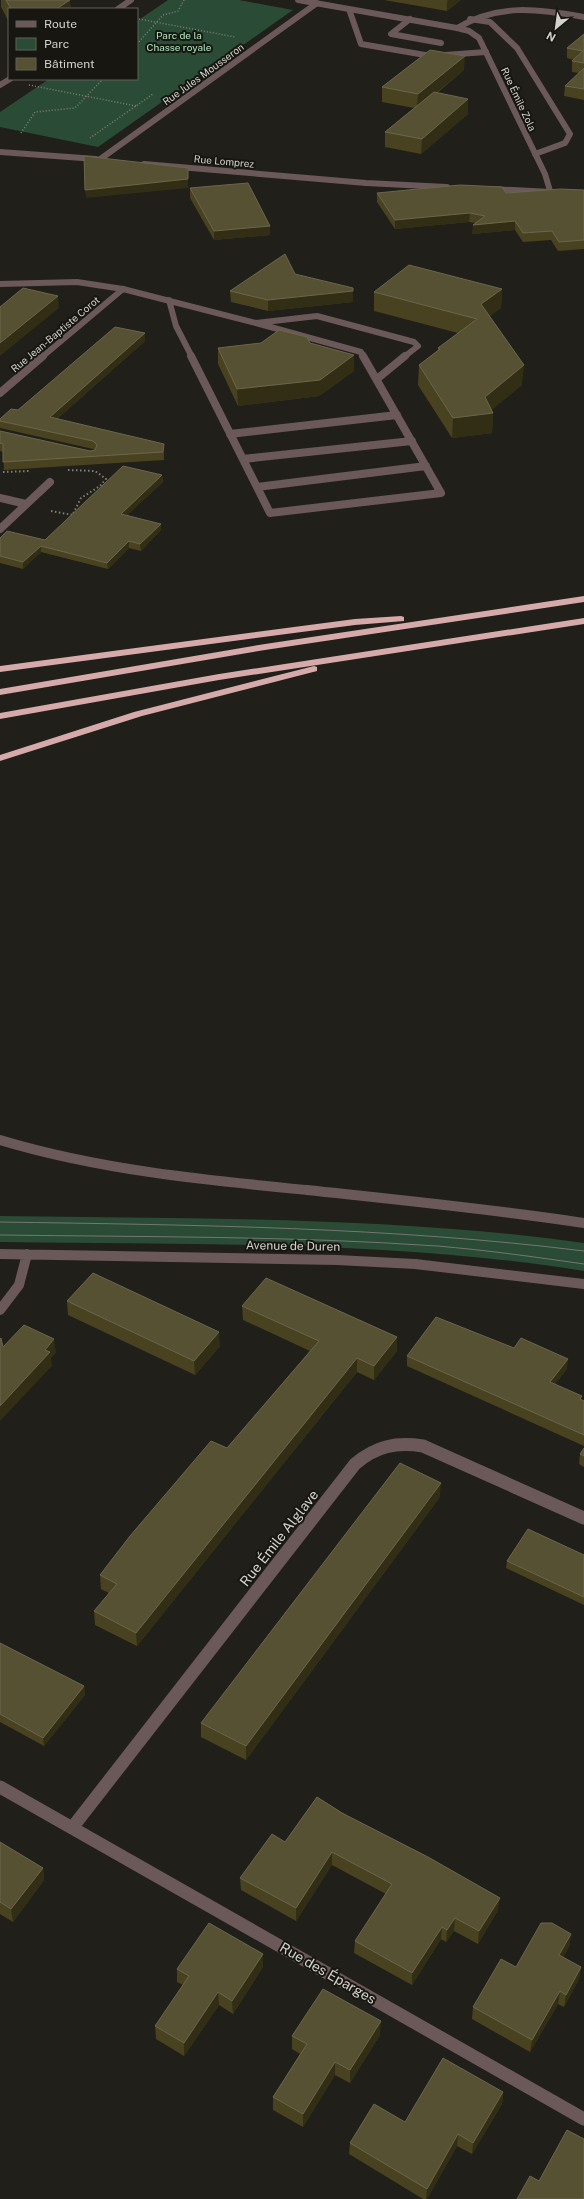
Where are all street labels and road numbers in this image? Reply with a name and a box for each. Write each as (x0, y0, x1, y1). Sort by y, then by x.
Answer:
street label: Rue Jules Mousseron (160, 40, 246, 107)
street label: Rue Émile Zola (499, 65, 539, 133)
street label: Rue Lomprez (193, 152, 255, 170)
street label: Rue Jean-Baptiste Corot (8, 293, 102, 375)
street label: Avenue de Duren (246, 1238, 340, 1254)
street label: Rue Émile Alglave (236, 1486, 322, 1589)
street label: Rue des Éparges (277, 1938, 379, 2007)

